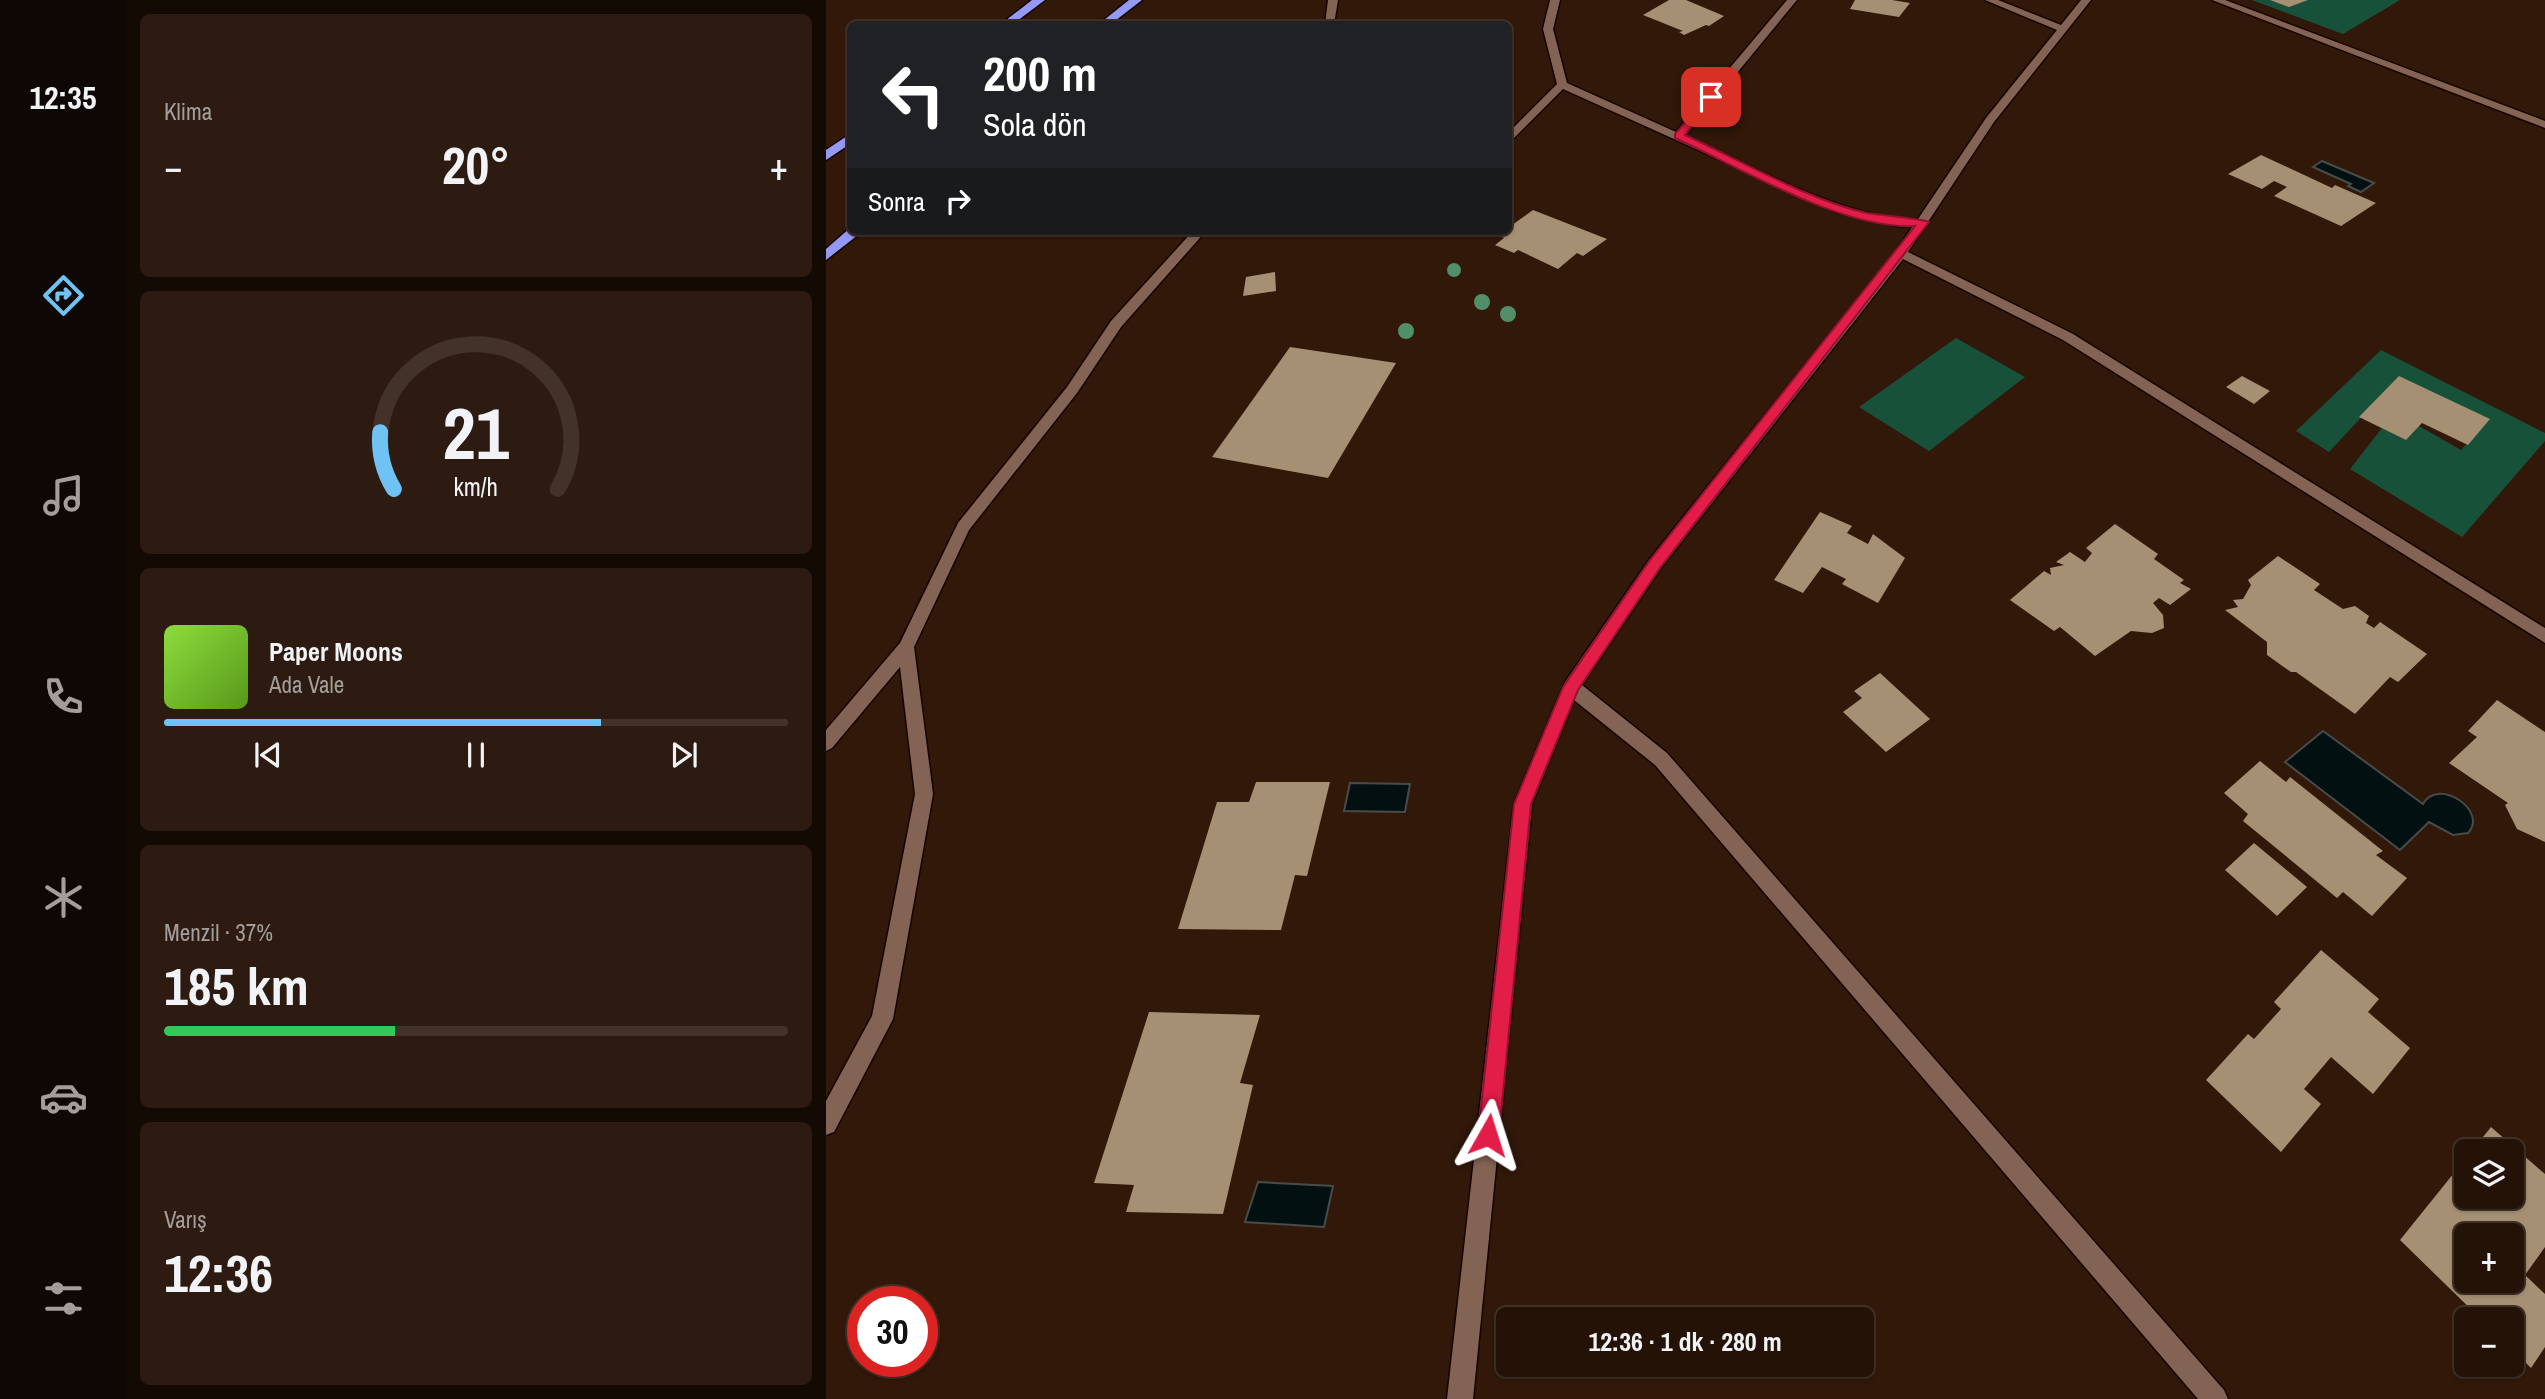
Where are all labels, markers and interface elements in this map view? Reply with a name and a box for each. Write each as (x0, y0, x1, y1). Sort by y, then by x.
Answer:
text: 200 m (983, 40, 1097, 106)
icon: left (868, 49, 959, 140)
pin (1681, 67, 1741, 127)
text: 12:35 (29, 76, 97, 119)
icon: arrive (1692, 78, 1730, 116)
text: Klima (164, 96, 212, 127)
text: Sola dön (983, 103, 1087, 146)
text: 20° (442, 130, 510, 200)
text: − (164, 141, 182, 192)
text: + (770, 141, 788, 192)
icon: right (939, 182, 977, 220)
text: Sonra (868, 184, 925, 219)
icon: directions (39, 271, 88, 320)
text: 21 (443, 384, 510, 482)
text: km/h (454, 469, 498, 503)
icon: music (39, 471, 88, 520)
text: Paper Moons (269, 634, 403, 669)
text: Ada Vale (269, 669, 344, 700)
icon: phone (39, 672, 88, 721)
icon: previous (249, 736, 287, 774)
icon: pause (457, 736, 495, 774)
icon: next (665, 736, 703, 774)
icon: climate (39, 873, 88, 922)
text: Menzil · 37% (164, 917, 273, 948)
text: 185 km (164, 951, 309, 1021)
icon: car (39, 1073, 88, 1122)
position arrow (1451, 1098, 1525, 1172)
map controls (2454, 1139, 2524, 1377)
button: layers (2454, 1139, 2524, 1209)
text: Varış (164, 1204, 207, 1235)
button: + (2454, 1223, 2524, 1293)
text: 12:36 (164, 1238, 273, 1308)
icon: filters (39, 1274, 88, 1323)
speed limit sign: 30 (847, 1286, 938, 1377)
button: − (2454, 1307, 2524, 1377)
text: 12:36 · 1 dk · 280 m (1588, 1324, 1782, 1359)

